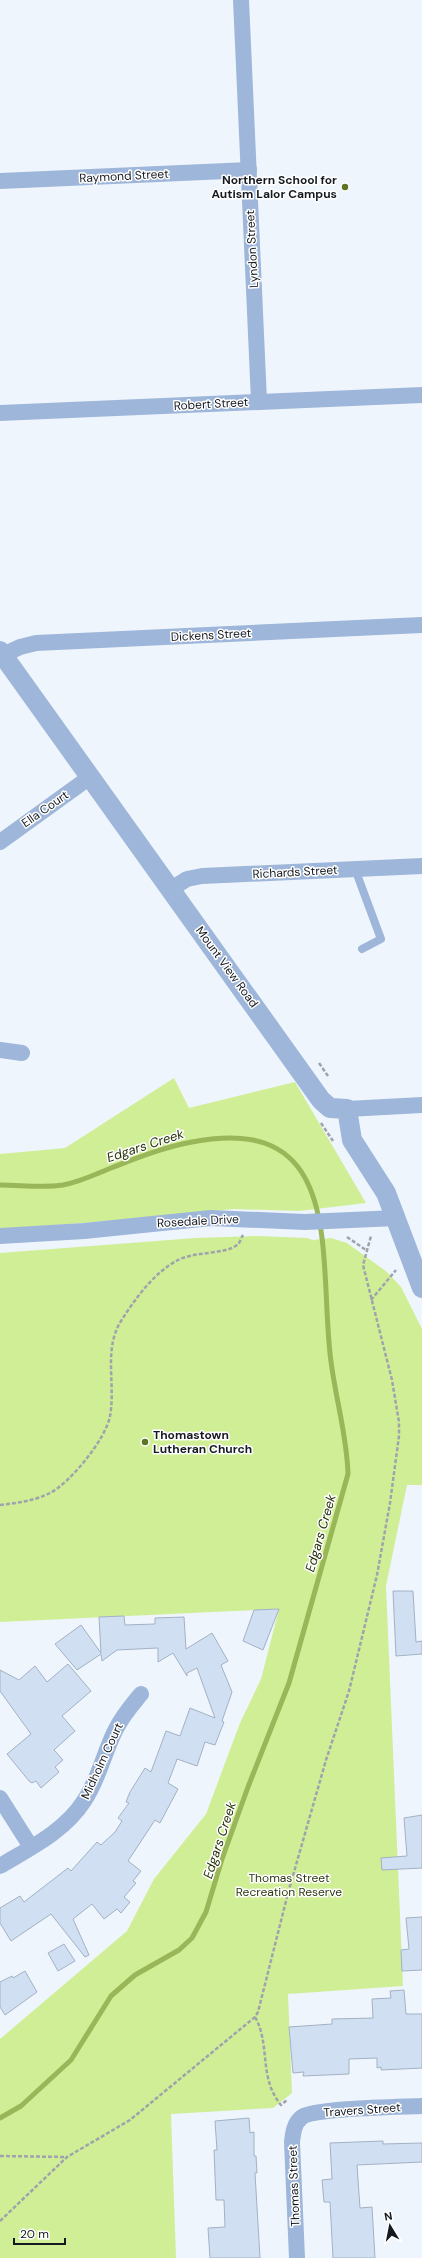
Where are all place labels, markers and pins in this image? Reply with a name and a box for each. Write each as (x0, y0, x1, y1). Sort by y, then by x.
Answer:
place label: Northern School for Autism Lalor Campus (211, 172, 337, 202)
marker: Northern School for Autism Lalor Campus (340, 182, 350, 192)
place label: Thomastown Lutheran Church (153, 1427, 252, 1457)
marker: Thomastown Lutheran Church (140, 1437, 150, 1447)

